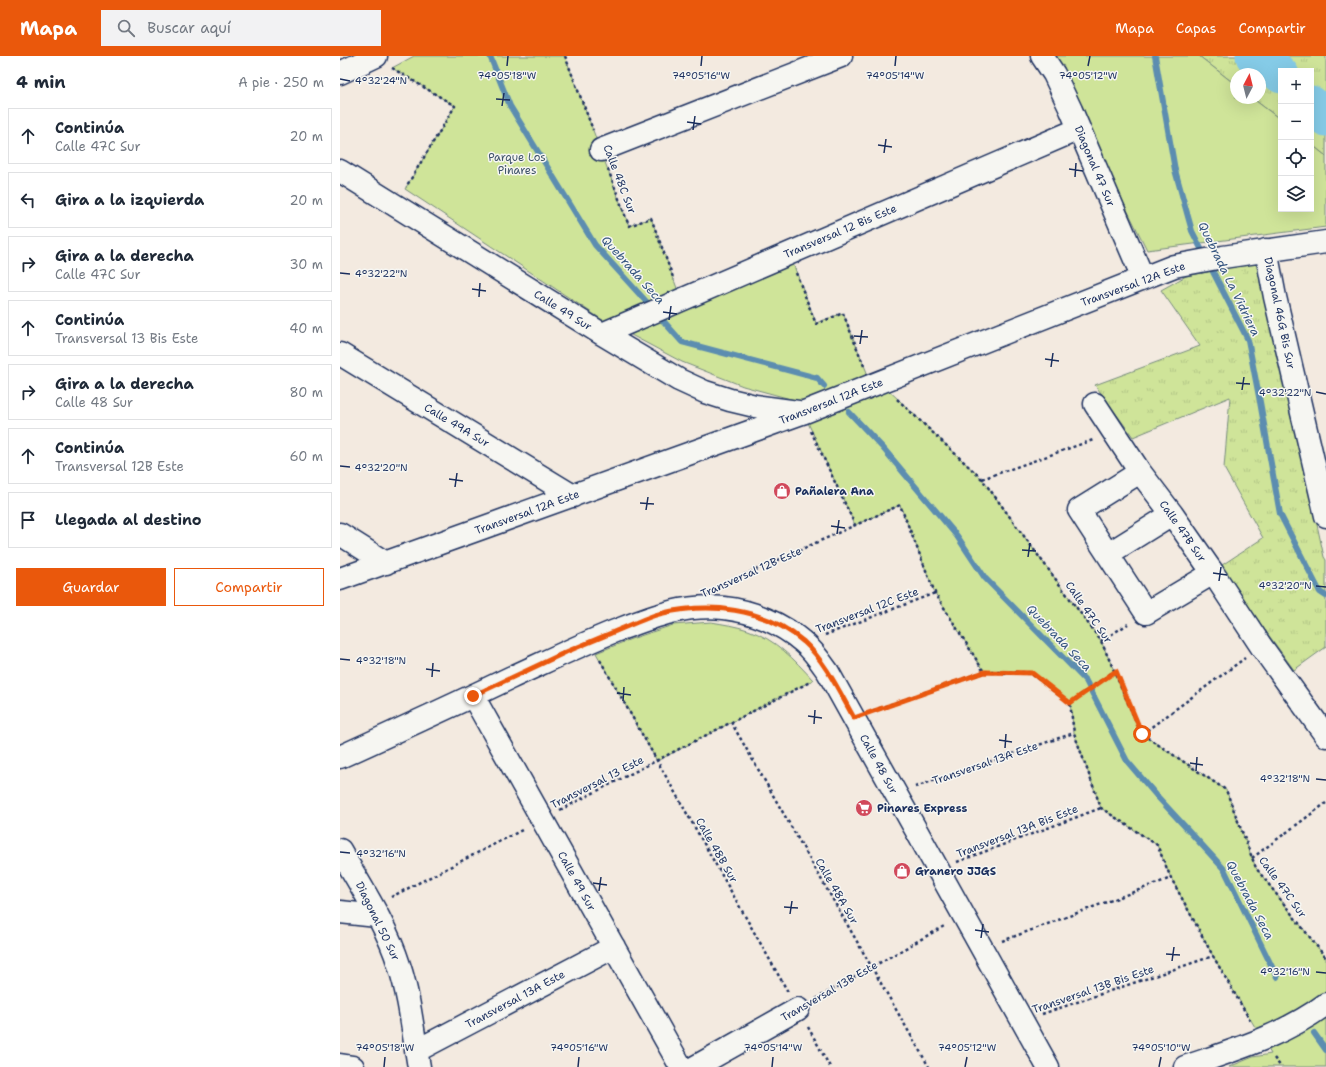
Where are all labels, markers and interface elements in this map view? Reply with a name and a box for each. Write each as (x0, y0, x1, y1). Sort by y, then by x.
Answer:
search box (101, 10, 381, 46)
text: Mapa (20, 16, 77, 41)
icon: search (115, 17, 137, 39)
text: Buscar aquí (147, 18, 231, 38)
text: Mapa (1115, 19, 1154, 37)
text: Capas (1176, 19, 1217, 37)
text: Compartir (1239, 19, 1306, 37)
north arrow (1230, 68, 1266, 104)
map controls (1278, 68, 1314, 212)
button: + (1278, 68, 1314, 104)
text: 74°05'18"W (478, 69, 537, 82)
text: 74°05'16"W (672, 69, 731, 82)
text: 74°05'14"W (866, 69, 925, 82)
text: 74°05'12"W (1059, 69, 1118, 82)
text: 4 min (16, 71, 66, 93)
text: A pie · 250 m (238, 74, 324, 91)
text: 4°32'24"N (355, 74, 407, 87)
button: − (1278, 104, 1314, 140)
text: Continúa (55, 118, 124, 138)
street label: Diagonal 47 Sur (1071, 123, 1118, 209)
icon: ahead (17, 125, 39, 147)
text: 20 m (290, 128, 323, 145)
text: Calle 47C Sur (55, 138, 141, 155)
button: locate (1278, 140, 1314, 176)
street label: Calle 48C Sur (599, 142, 640, 216)
park label: Parque Los Pinares (488, 150, 546, 178)
button: layers (1278, 176, 1314, 212)
icon: left (17, 189, 39, 211)
text: Gira a la izquierda (55, 190, 204, 210)
text: 20 m (290, 192, 323, 209)
street label: Transversal 12 Bis Este (781, 201, 899, 262)
water label: Quebrada La Vidriera (1194, 219, 1264, 339)
water label: Quebrada Seca (598, 232, 668, 308)
text: Gira a la derecha (55, 246, 194, 266)
icon: right (17, 253, 39, 275)
text: 30 m (289, 256, 323, 273)
street label: Diagonal 46G Bis Sur (1260, 256, 1299, 370)
street label: Transversal 12A Este (1079, 259, 1188, 310)
text: Calle 47C Sur (55, 266, 141, 283)
text: 4°32'22"N (355, 267, 407, 280)
street label: Calle 49 Sur (531, 287, 595, 334)
text: Continúa (55, 310, 124, 330)
icon: ahead (17, 317, 39, 339)
text: 40 m (289, 320, 323, 337)
text: Transversal 13 Bis Este (55, 330, 198, 347)
text: Gira a la derecha (55, 374, 194, 394)
street label: Transversal 12A Este (777, 375, 885, 428)
icon: right (17, 381, 39, 403)
text: 80 m (289, 384, 323, 401)
text: 4°32'22"N (1259, 386, 1311, 399)
text: Calle 48 Sur (55, 394, 133, 411)
street label: Calle 49A Sur (421, 400, 492, 451)
text: Continúa (55, 438, 124, 458)
icon: ahead (17, 445, 39, 467)
text: 60 m (290, 448, 323, 465)
text: Transversal 12B Este (55, 458, 184, 475)
text: 4°32'20"N (354, 461, 408, 474)
shop icon: Pañalera Ana (772, 481, 792, 501)
place label: Pañalera Ana (795, 484, 874, 499)
street label: Transversal 12A Este (473, 487, 582, 538)
street label: Calle 47B Sur (1156, 497, 1209, 565)
icon: arrive (17, 509, 39, 531)
text: Llegada al destino (55, 510, 202, 530)
street label: Transversal 12B Este (698, 543, 804, 601)
button: Guardar (16, 568, 166, 606)
button: Compartir (174, 568, 324, 606)
street label: Calle 47C Sur (1062, 578, 1115, 646)
text: 4°32'20"N (1258, 579, 1312, 592)
street label: Transversal 12C Este (814, 584, 921, 637)
water label: Quebrada Seca (1023, 601, 1095, 675)
text: 4°32'18"N (356, 654, 406, 667)
route end (464, 687, 482, 705)
route start (1133, 725, 1151, 743)
street label: Calle 48 Sur (856, 732, 901, 797)
street label: Transversal 13A Este (930, 738, 1040, 789)
street label: Transversal 13 Este (548, 752, 646, 812)
text: 4°32'18"N (1260, 772, 1310, 785)
supermarket icon: Pinares Express (854, 798, 874, 818)
place label: Pinares Express (877, 801, 968, 816)
street label: Transversal 13A Bis Este (954, 801, 1080, 862)
street label: Calle 48B Sur (692, 815, 741, 885)
text: 4°32'16"N (356, 847, 406, 860)
street label: Calle 49 Sur (554, 849, 599, 914)
street label: Calle 47C Sur (1255, 854, 1310, 921)
street label: Calle 48A Sur (812, 855, 862, 927)
water label: Quebrada Seca (1222, 858, 1278, 942)
shop icon: Granero JJGS (892, 861, 912, 881)
place label: Granero JJGS (915, 864, 996, 879)
street label: Diagonal 50 Sur (352, 879, 403, 963)
street label: Transversal 13B Este (778, 958, 880, 1025)
street label: Transversal 13B Bis Este (1030, 962, 1156, 1017)
text: 4°32'16"N (1260, 965, 1310, 978)
street label: Transversal 13A Este (463, 967, 568, 1032)
text: 74°05'18"W (356, 1041, 415, 1054)
text: 74°05'16"W (550, 1041, 609, 1054)
text: 74°05'14"W (744, 1041, 803, 1054)
text: 74°05'12"W (938, 1041, 997, 1054)
text: 74°05'10"W (1131, 1041, 1191, 1054)

